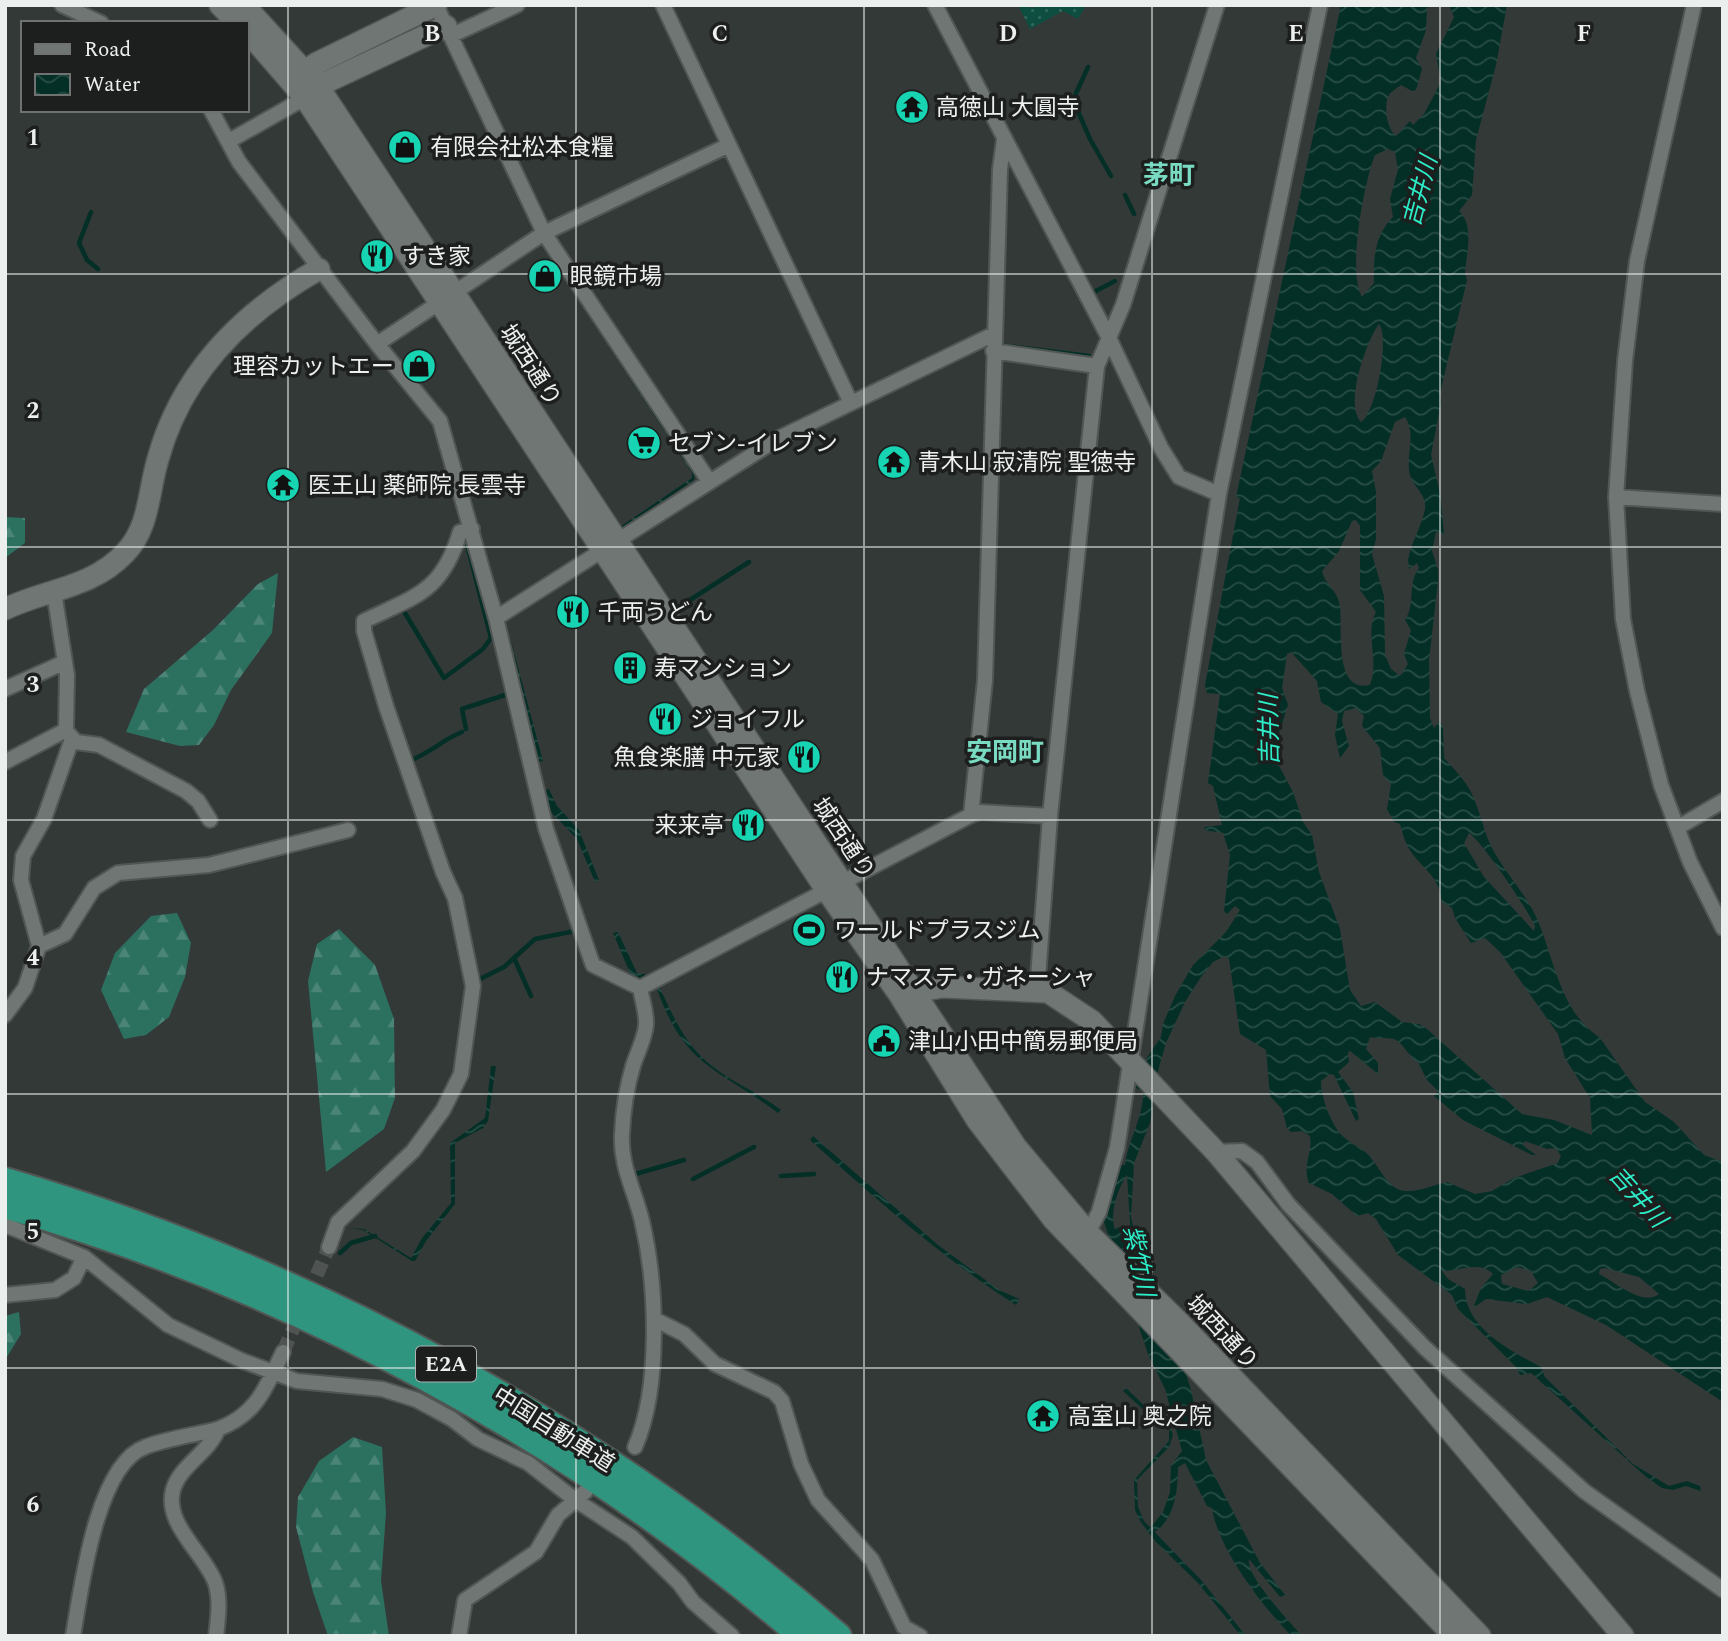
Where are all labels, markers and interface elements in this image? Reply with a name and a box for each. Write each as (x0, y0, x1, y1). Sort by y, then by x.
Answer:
text: B (424, 17, 440, 52)
text: C (712, 17, 728, 52)
text: D (999, 17, 1017, 52)
text: E (1288, 17, 1304, 52)
text: F (1577, 17, 1591, 52)
legend (21, 21, 248, 112)
text: Road (84, 34, 131, 66)
text: Water (84, 69, 140, 101)
temple icon: 高徳山 大圓寺 (893, 88, 931, 126)
place label: 高徳山 大圓寺 (936, 91, 1080, 126)
text: 1 (27, 121, 39, 156)
shop icon: 有限会社松本食糧 (386, 128, 424, 166)
place label: 有限会社松本食糧 (430, 131, 614, 166)
water label: 吉井川 (1394, 149, 1448, 231)
district label: 茅町 (1143, 156, 1195, 196)
restaurant icon: すき家 (358, 237, 396, 275)
place label: すき家 (402, 240, 471, 275)
shop icon: 眼鏡市場 (526, 257, 564, 295)
place label: 眼鏡市場 (570, 260, 662, 295)
street label: 城西通り (490, 318, 569, 414)
shop icon: 理容カットエー (400, 347, 438, 385)
place label: 理容カットエー (233, 350, 394, 385)
text: 2 (27, 394, 40, 429)
supermarket icon: セブン-イレブン (625, 424, 663, 462)
place label: セブン-イレブン (668, 427, 838, 462)
temple icon: 青木山 寂清院 聖徳寺 (875, 443, 913, 481)
place label: 青木山 寂清院 聖徳寺 (918, 446, 1137, 481)
temple icon: 医王山 薬師院 長雲寺 (264, 466, 302, 504)
place label: 医王山 薬師院 長雲寺 (308, 469, 527, 504)
restaurant icon: 千両うどん (554, 593, 592, 631)
place label: 千両うどん (598, 596, 713, 631)
building icon: 寿マンション (611, 649, 649, 687)
place label: 寿マンション (654, 652, 792, 687)
text: 3 (27, 668, 40, 703)
water label: 吉井川 (1251, 691, 1289, 766)
restaurant icon: ジョイフル (646, 700, 684, 738)
place label: ジョイフル (690, 703, 805, 738)
district label: 安岡町 (966, 733, 1044, 773)
restaurant icon: 魚食楽膳 中元家 (785, 738, 823, 776)
place label: 魚食楽膳 中元家 (613, 741, 780, 776)
street label: 城西通り (803, 791, 883, 887)
restaurant icon: 来来亭 (729, 806, 767, 844)
place label: 来来亭 (655, 809, 724, 844)
sports icon: ワールドプラスジム (790, 911, 828, 949)
place label: ワールドプラスジム (834, 914, 1041, 949)
text: 4 (27, 941, 40, 976)
restaurant icon: ナマステ・ガネーシャ (823, 958, 861, 996)
place label: ナマステ・ガネーシャ (866, 961, 1096, 996)
public building icon: 津山小田中簡易郵便局 (865, 1022, 903, 1060)
place label: 津山小田中簡易郵便局 (908, 1025, 1138, 1060)
water label: 吉井川 (1600, 1159, 1677, 1239)
text: 5 (27, 1215, 39, 1250)
water label: 紫竹川 (1113, 1222, 1164, 1303)
street label: 城西通り (1178, 1287, 1266, 1379)
road number: E2A (416, 1346, 476, 1382)
street label: 中国自動車道 (485, 1379, 621, 1482)
temple icon: 高室山 奥之院 (1024, 1397, 1062, 1435)
place label: 高室山 奥之院 (1068, 1400, 1212, 1435)
text: 6 (27, 1488, 40, 1523)

